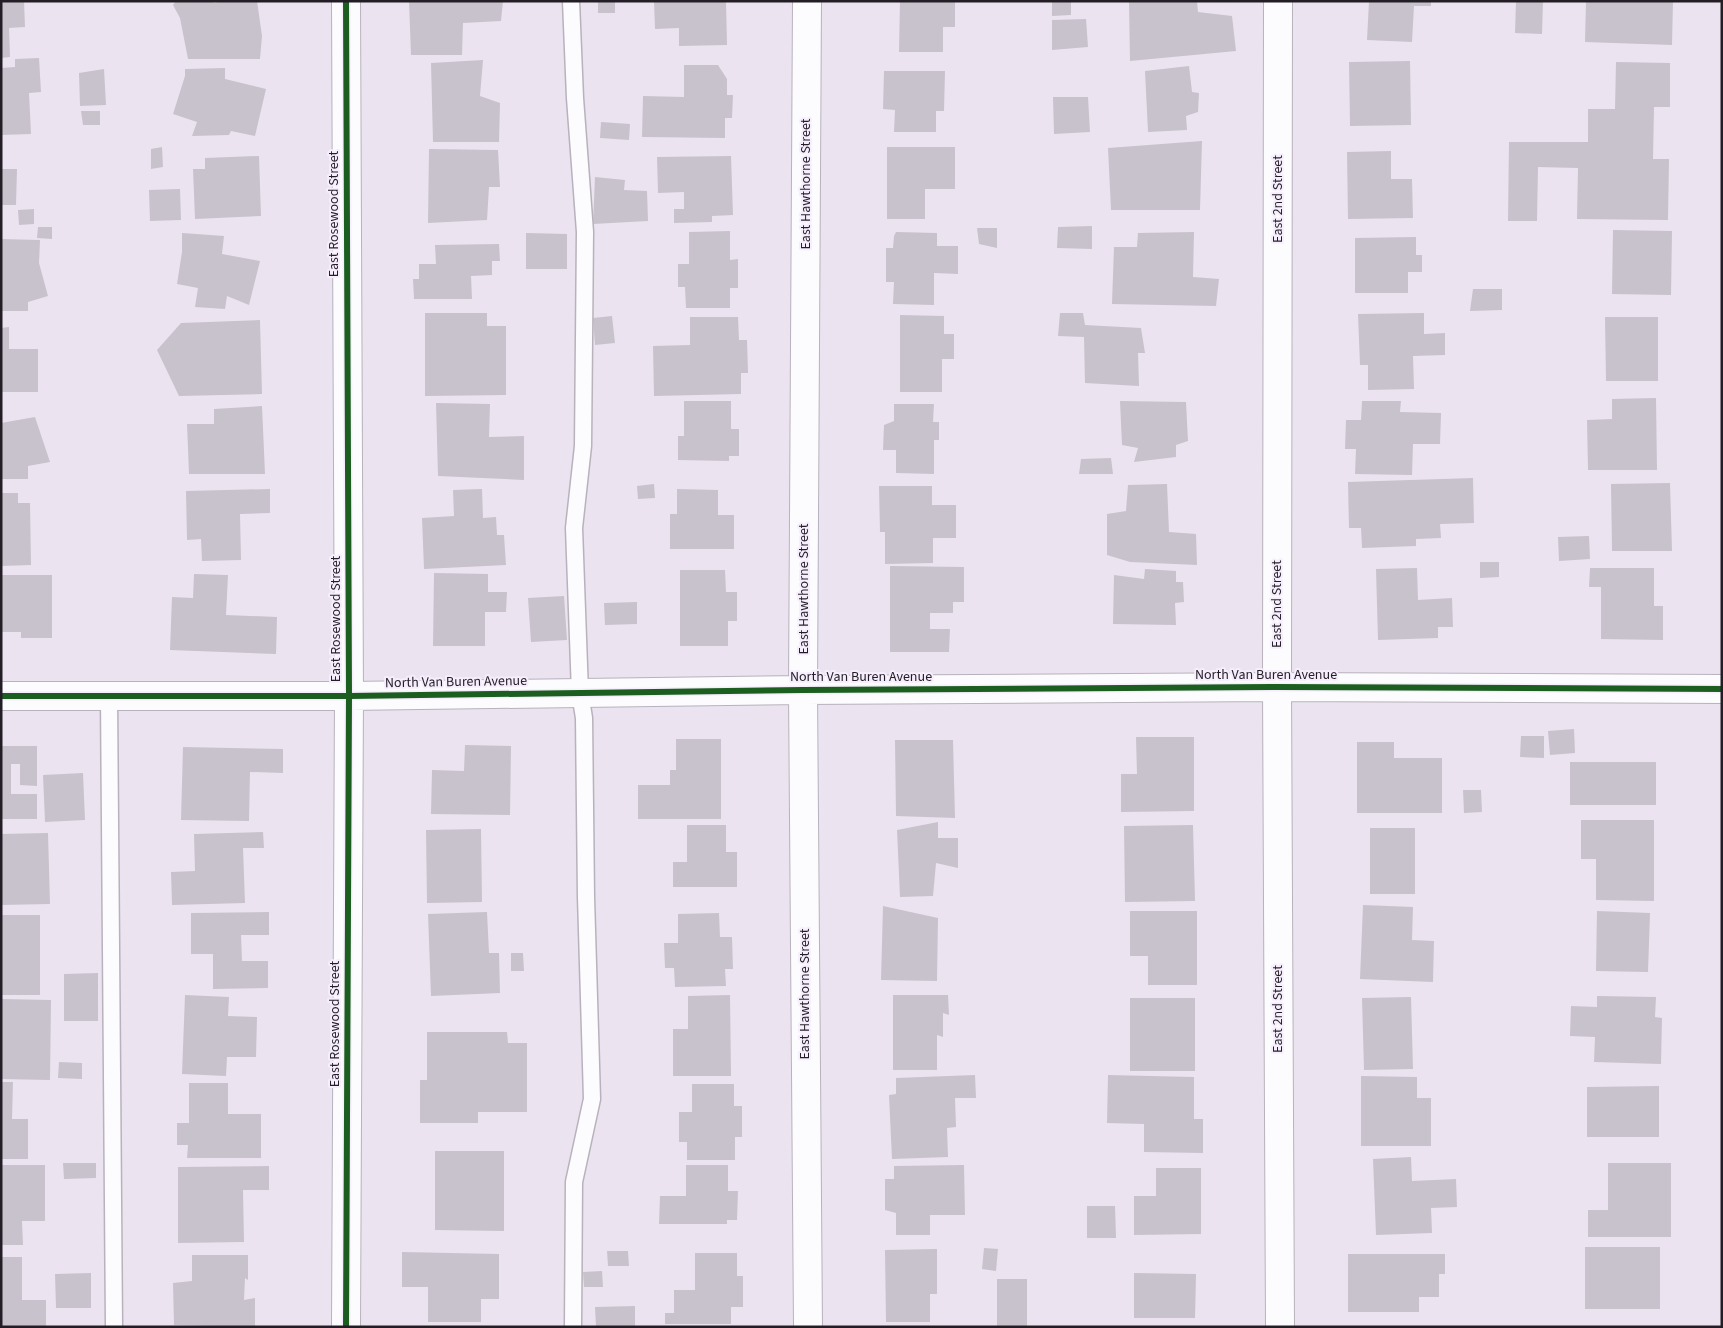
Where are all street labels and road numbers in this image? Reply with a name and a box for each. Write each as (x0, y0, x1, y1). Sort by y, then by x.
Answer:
street label: East Hawthorne Street (796, 118, 816, 250)
street label: East Rosewood Street (324, 150, 344, 277)
street label: East 2nd Street (1268, 155, 1288, 243)
street label: East Hawthorne Street (794, 523, 814, 655)
street label: East Rosewood Street (326, 555, 346, 682)
street label: East 2nd Street (1267, 560, 1287, 648)
street label: North Van Buren Avenue (1195, 665, 1337, 685)
street label: North Van Buren Avenue (790, 667, 932, 687)
street label: North Van Buren Avenue (385, 671, 527, 693)
street label: East Hawthorne Street (795, 928, 815, 1060)
street label: East Rosewood Street (325, 960, 345, 1087)
street label: East 2nd Street (1268, 965, 1288, 1053)

